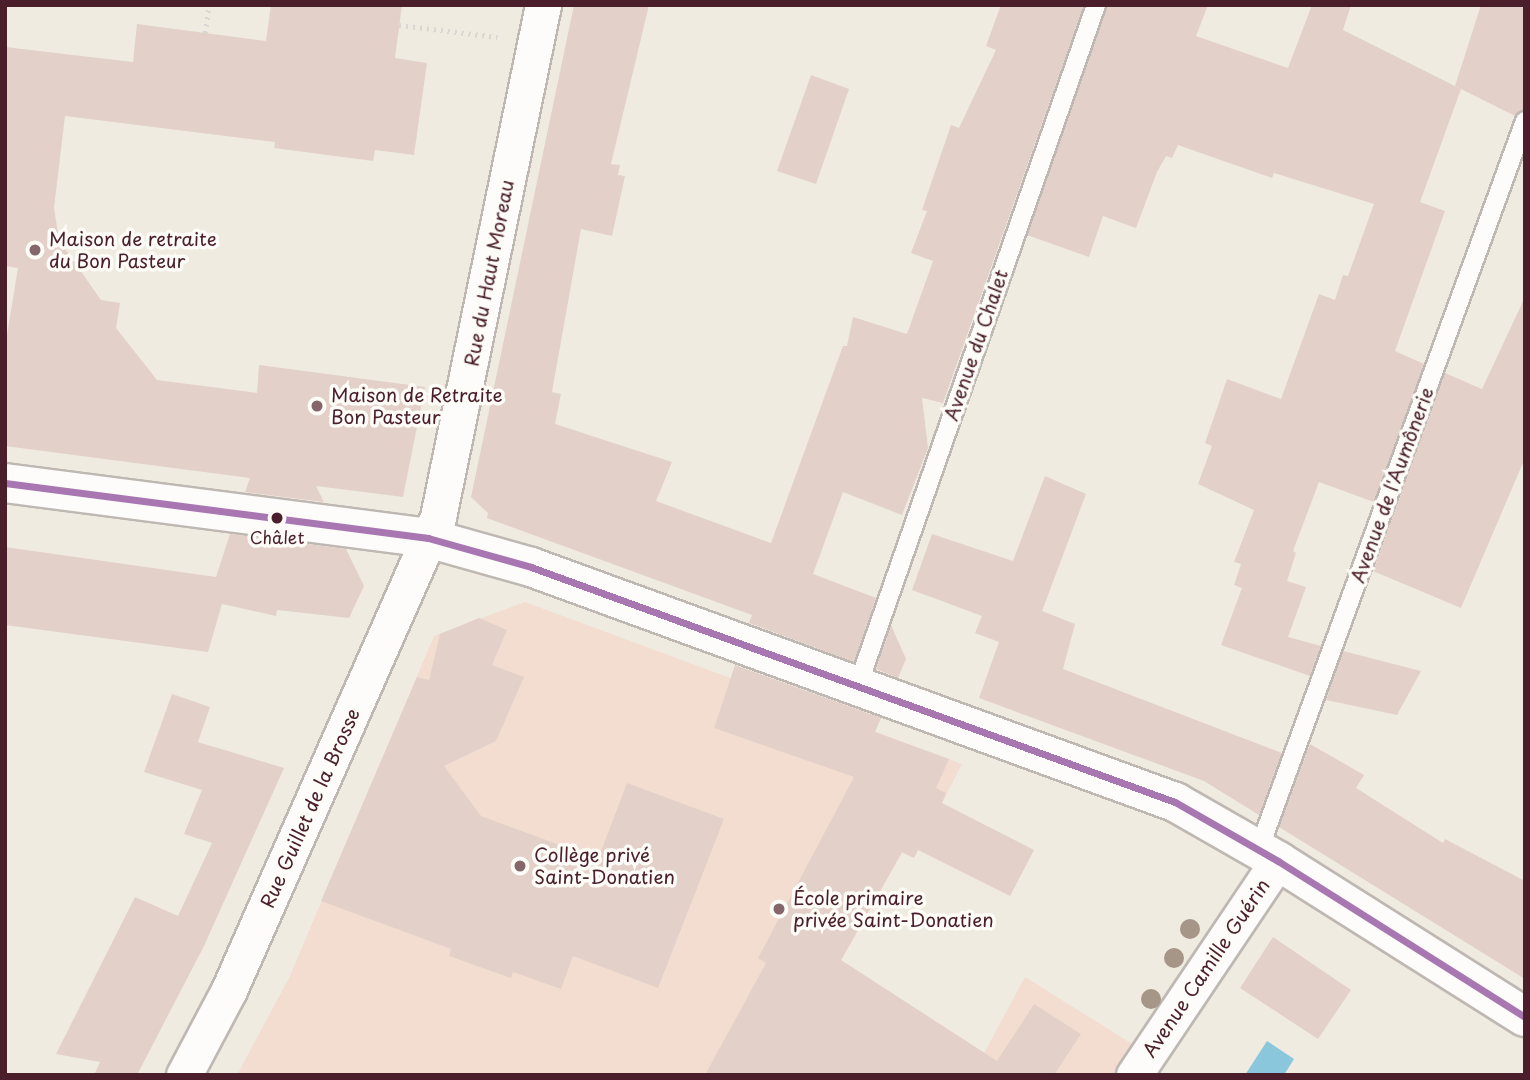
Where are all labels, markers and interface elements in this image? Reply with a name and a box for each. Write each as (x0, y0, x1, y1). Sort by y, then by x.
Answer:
street label: Rue du Haut Moreau (460, 177, 518, 369)
place label: Maison de retraite du Bon Pasteur (49, 228, 217, 272)
marker: Maison de retraite du Bon Pasteur (27, 242, 43, 258)
street label: Avenue du Chalet (939, 265, 1013, 425)
place label: Maison de Retraite Bon Pasteur (331, 384, 503, 428)
street label: Avenue de l'Aumônerie (1346, 384, 1438, 586)
marker: Maison de Retraite Bon Pasteur (309, 398, 325, 414)
marker: Châlet (270, 511, 284, 525)
place label: Châlet (250, 528, 304, 548)
street label: Rue Guillet de la Brosse (255, 704, 365, 912)
place label: Collège privé Saint-Donatien (534, 844, 675, 888)
marker: Collège privé Saint-Donatien (512, 858, 528, 874)
street label: Avenue Camille Guérin (1138, 875, 1274, 1061)
place label: École primaire privée Saint-Donatien (793, 887, 995, 931)
marker: École primaire privée Saint-Donatien (771, 901, 787, 917)

